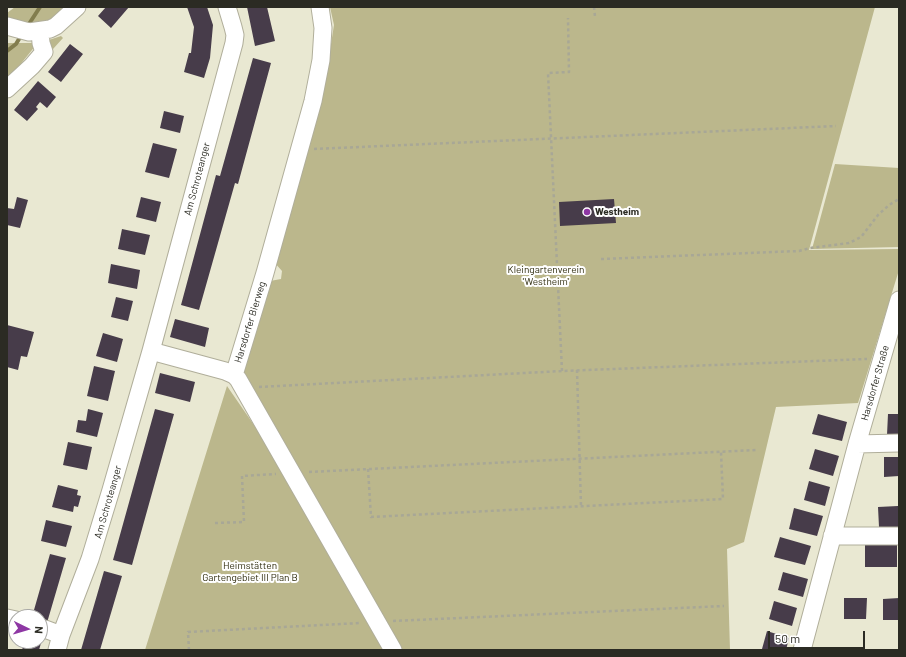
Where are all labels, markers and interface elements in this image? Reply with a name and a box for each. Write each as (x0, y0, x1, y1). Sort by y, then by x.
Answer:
street label: Am Schroteanger (181, 141, 213, 217)
place label: Westheim (595, 206, 639, 218)
marker: Westheim (582, 207, 592, 217)
park label: Kleingartenverein 'Westheim' (508, 264, 584, 288)
street label: Harsdorfer Bierweg (232, 280, 268, 364)
street label: Harsdorfer Straße (858, 344, 892, 422)
street label: Am Schroteanger (92, 464, 124, 540)
park label: Heimstätten Gartengebiet III Plan B (202, 560, 298, 584)
north arrow (8, 609, 48, 649)
scale bar (770, 623, 867, 649)
text: N (33, 626, 46, 634)
text: 50 m (775, 631, 800, 645)

